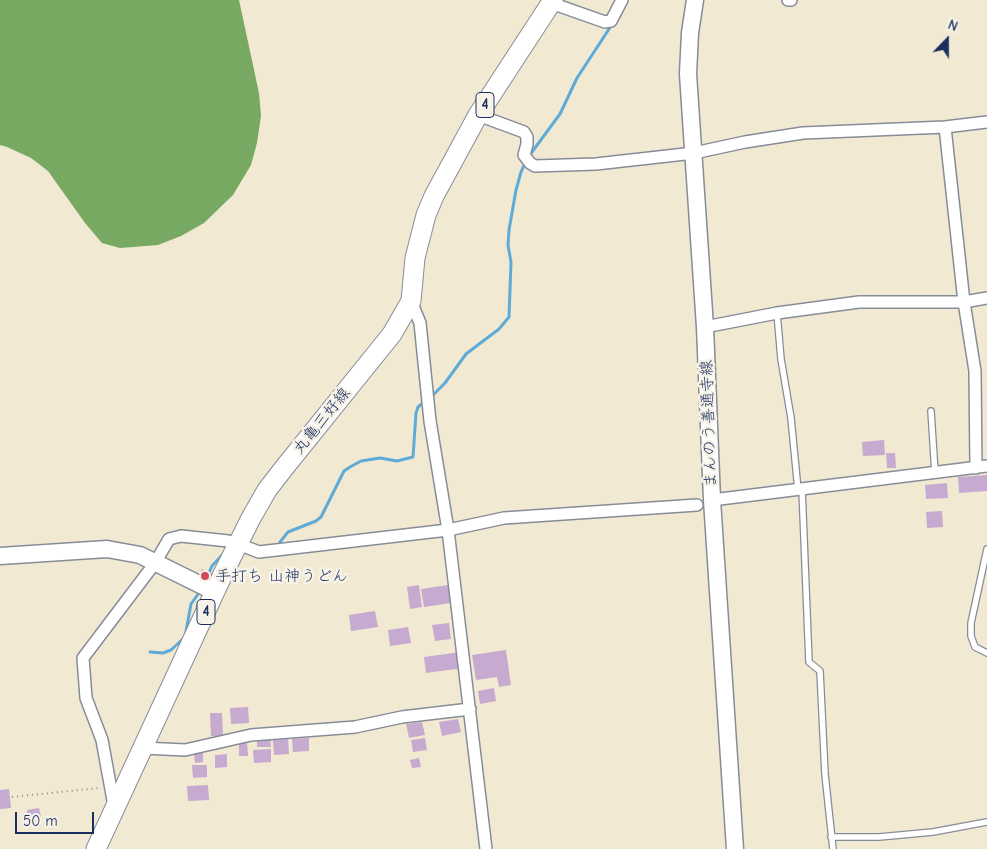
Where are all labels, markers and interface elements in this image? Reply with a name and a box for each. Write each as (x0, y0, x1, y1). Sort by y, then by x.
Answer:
north arrow (922, 15, 972, 65)
text: N (945, 16, 960, 35)
road number: 4 (476, 92, 494, 118)
street label: まんのう善通寺線 (697, 360, 721, 488)
street label: 丸亀三好線 (289, 384, 355, 458)
place label: 手打ち 山神うどん (215, 566, 348, 586)
marker: 手打ち 山神うどん (199, 570, 211, 582)
road number: 4 (197, 600, 215, 624)
scale bar (18, 802, 96, 834)
text: 50 m (23, 812, 58, 830)

